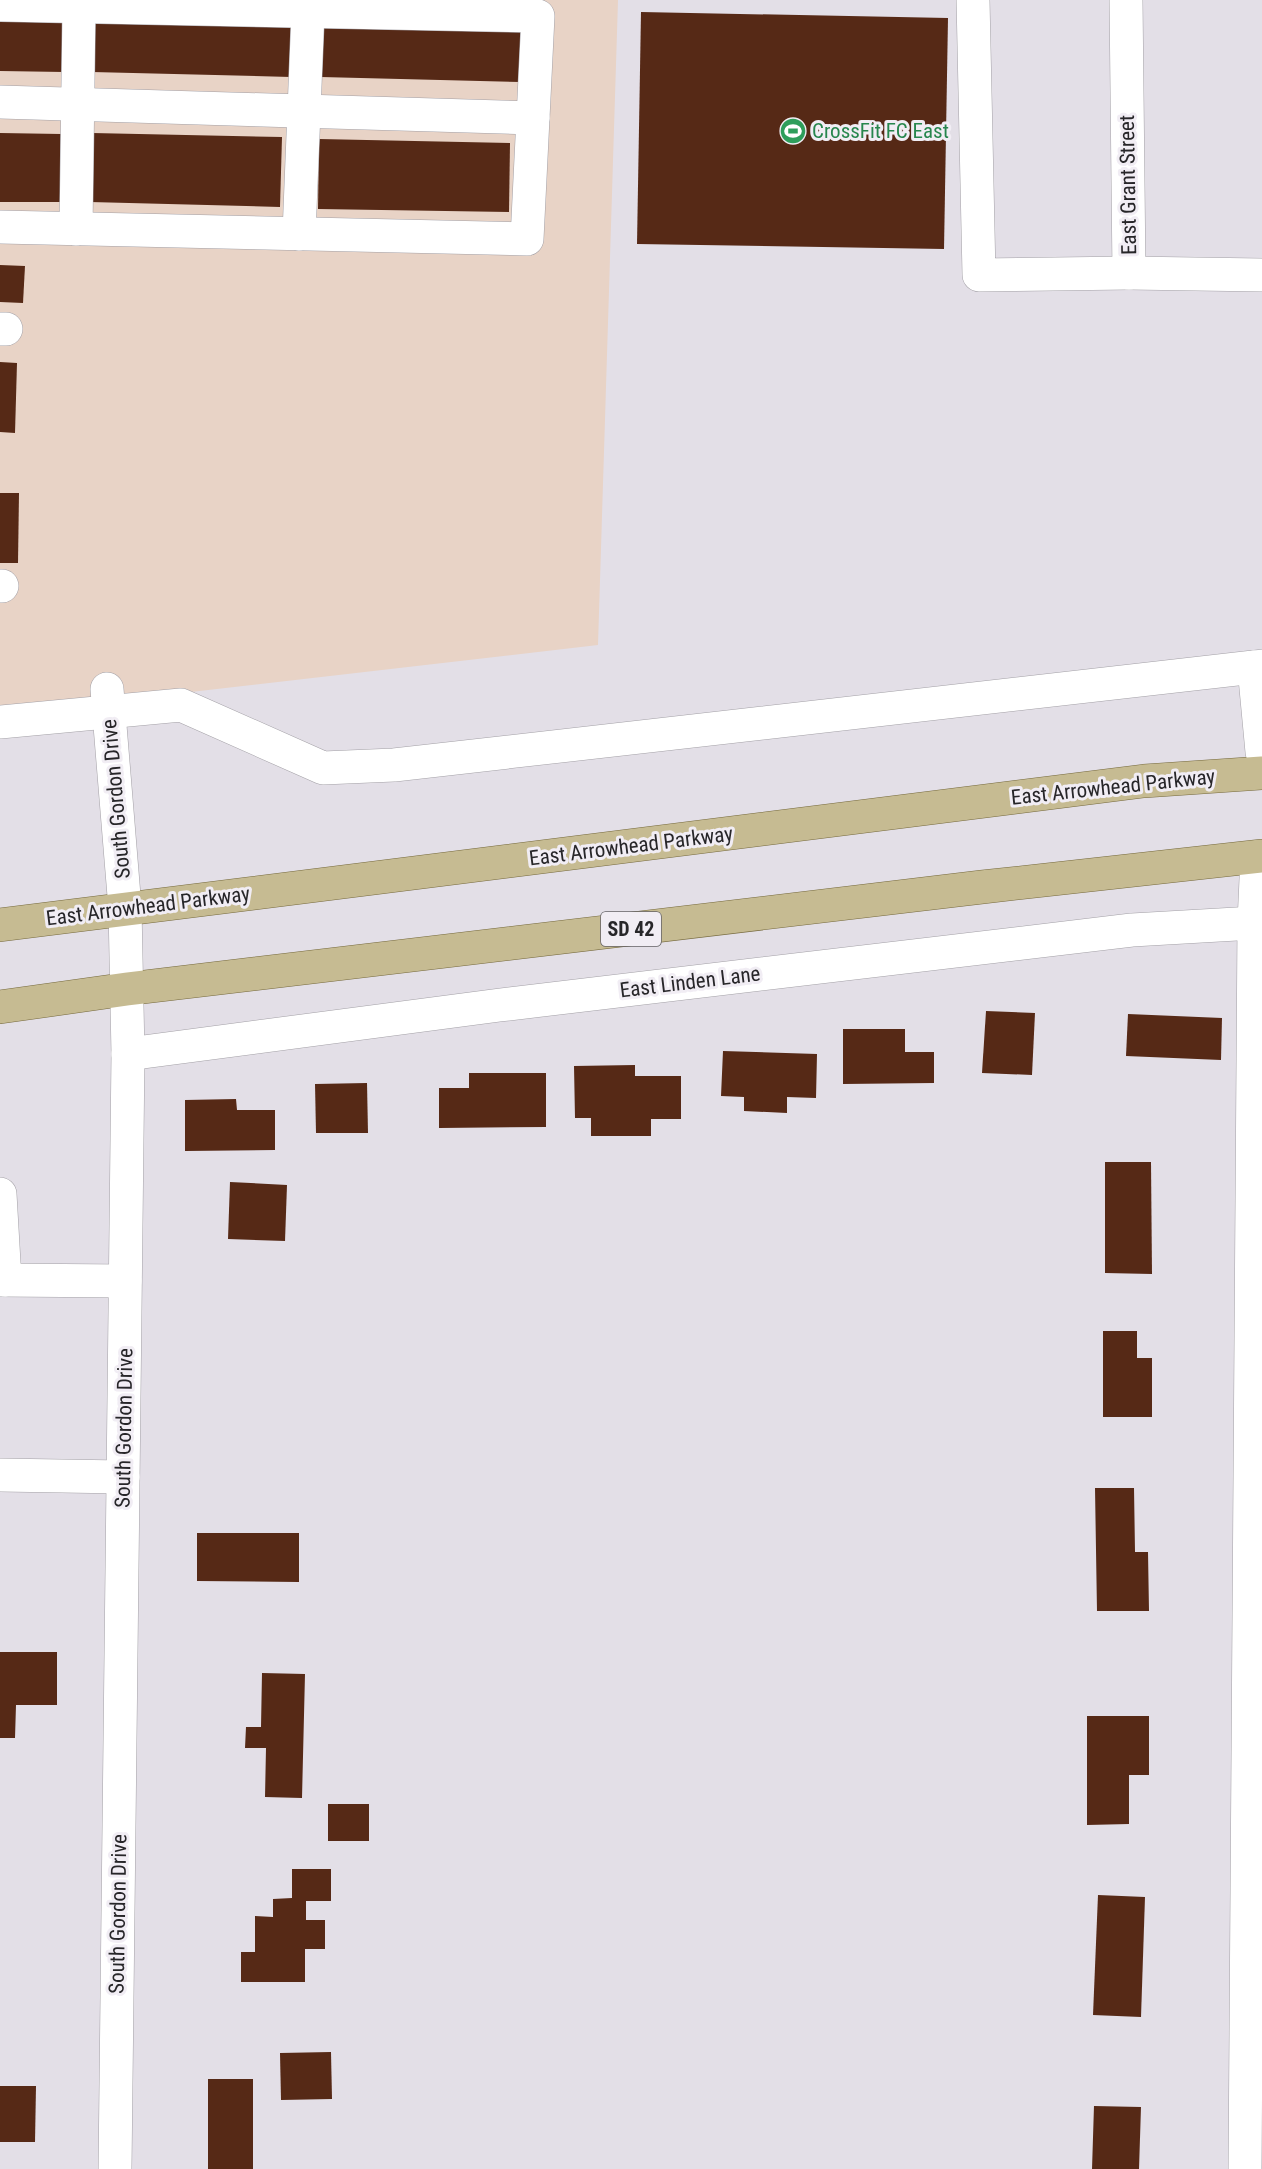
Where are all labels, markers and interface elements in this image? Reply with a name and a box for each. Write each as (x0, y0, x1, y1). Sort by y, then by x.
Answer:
street label: East Grant Street (1115, 115, 1141, 255)
sports icon: CrossFit FC East (778, 116, 808, 146)
place label: CrossFit FC East (812, 119, 949, 143)
street label: South Gordon Drive (97, 718, 135, 880)
street label: East Arrowhead Parkway (1010, 764, 1216, 810)
street label: East Arrowhead Parkway (528, 822, 734, 870)
street label: East Arrowhead Parkway (45, 882, 251, 930)
road number: SD 42 (601, 912, 661, 946)
street label: East Linden Lane (618, 961, 762, 1003)
street label: South Gordon Drive (111, 1348, 137, 1508)
street label: South Gordon Drive (105, 1834, 131, 1994)

